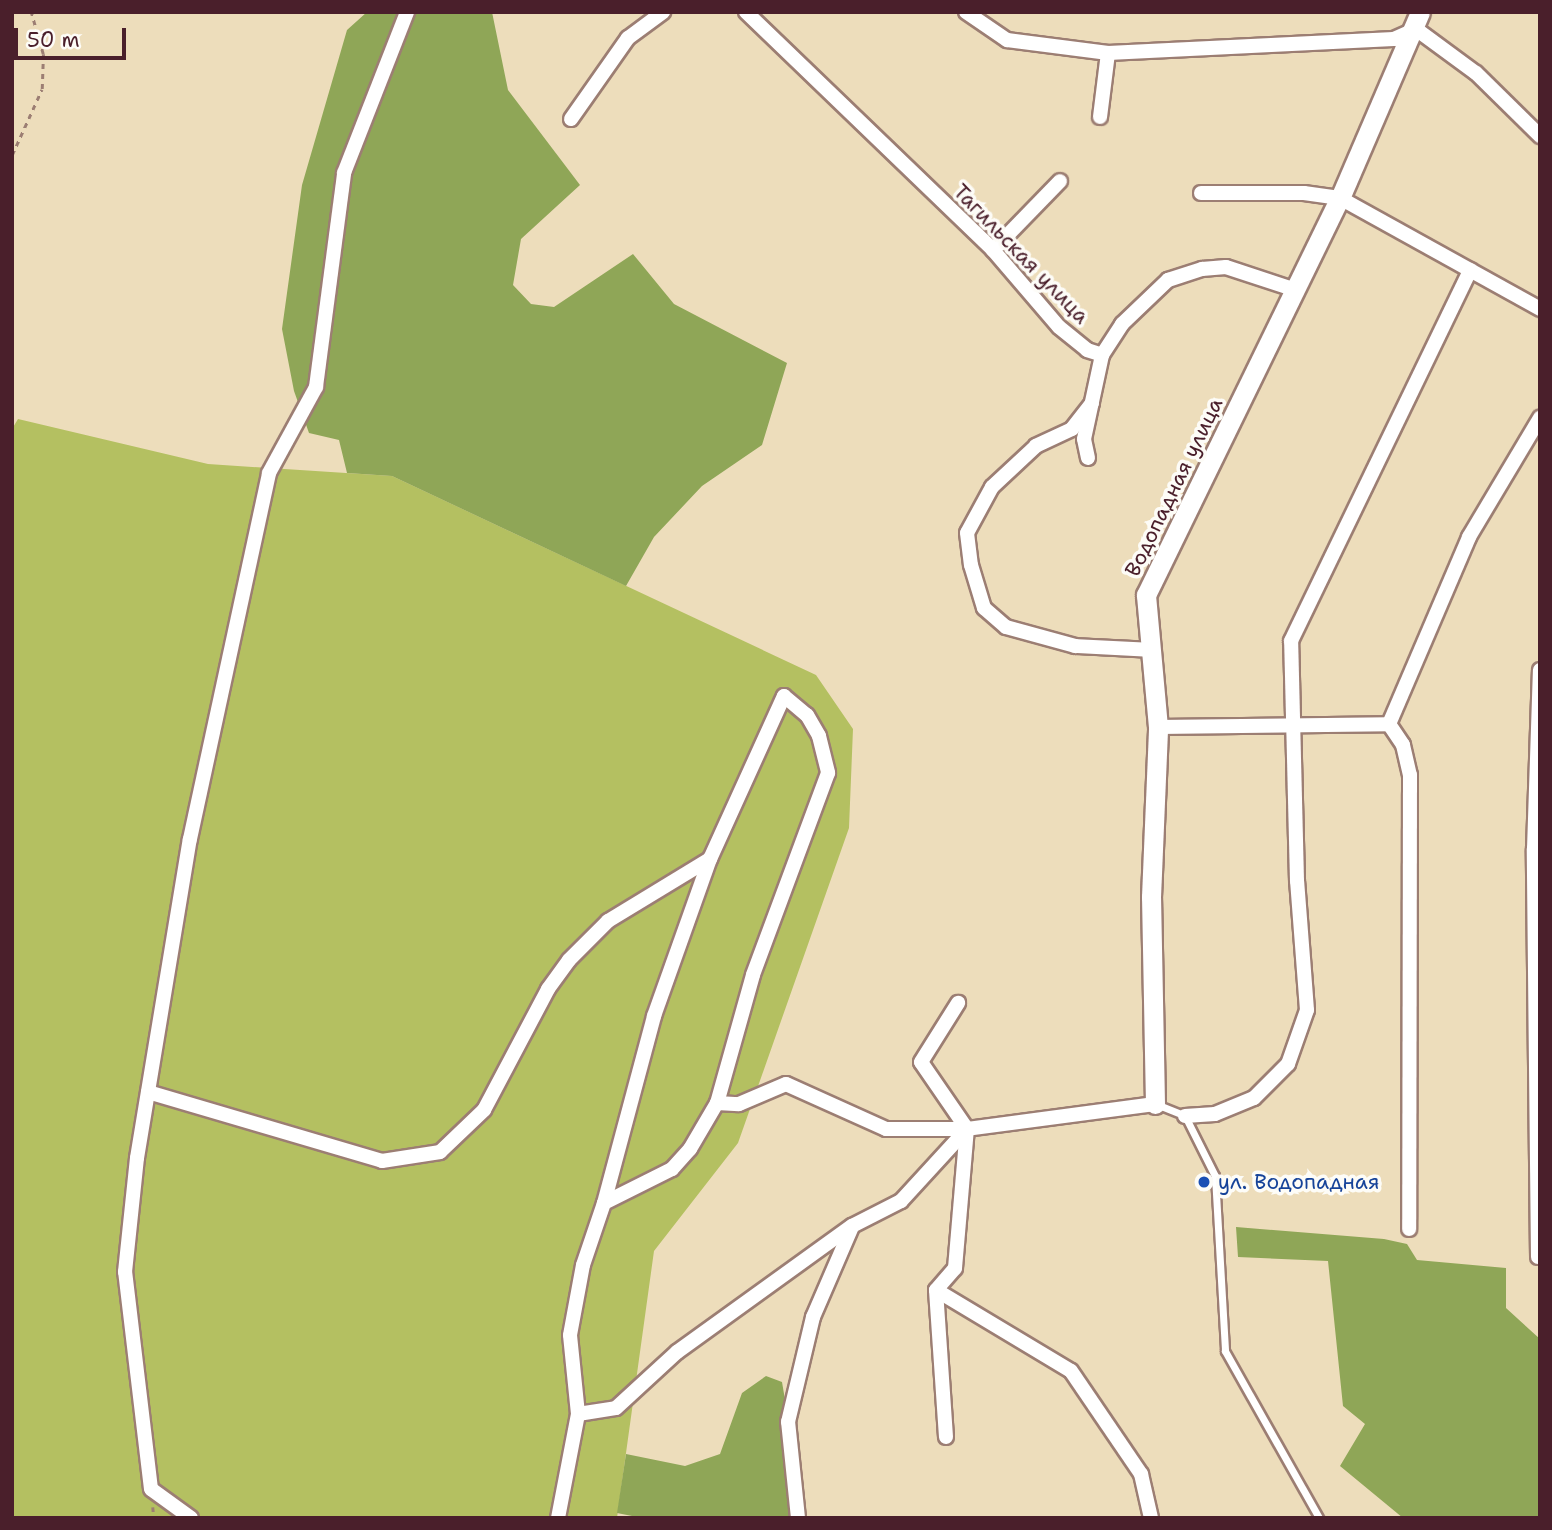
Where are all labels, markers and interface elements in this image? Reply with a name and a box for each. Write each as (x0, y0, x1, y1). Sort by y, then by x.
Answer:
scale bar (18, 14, 130, 58)
text: 50 m (27, 26, 80, 54)
street label: Тагильская улица (948, 179, 1094, 329)
street label: Водопадная улица (1120, 394, 1228, 580)
place label: ул. Водопадная (1218, 1169, 1379, 1195)
marker: ул. Водопадная (1196, 1174, 1212, 1190)

